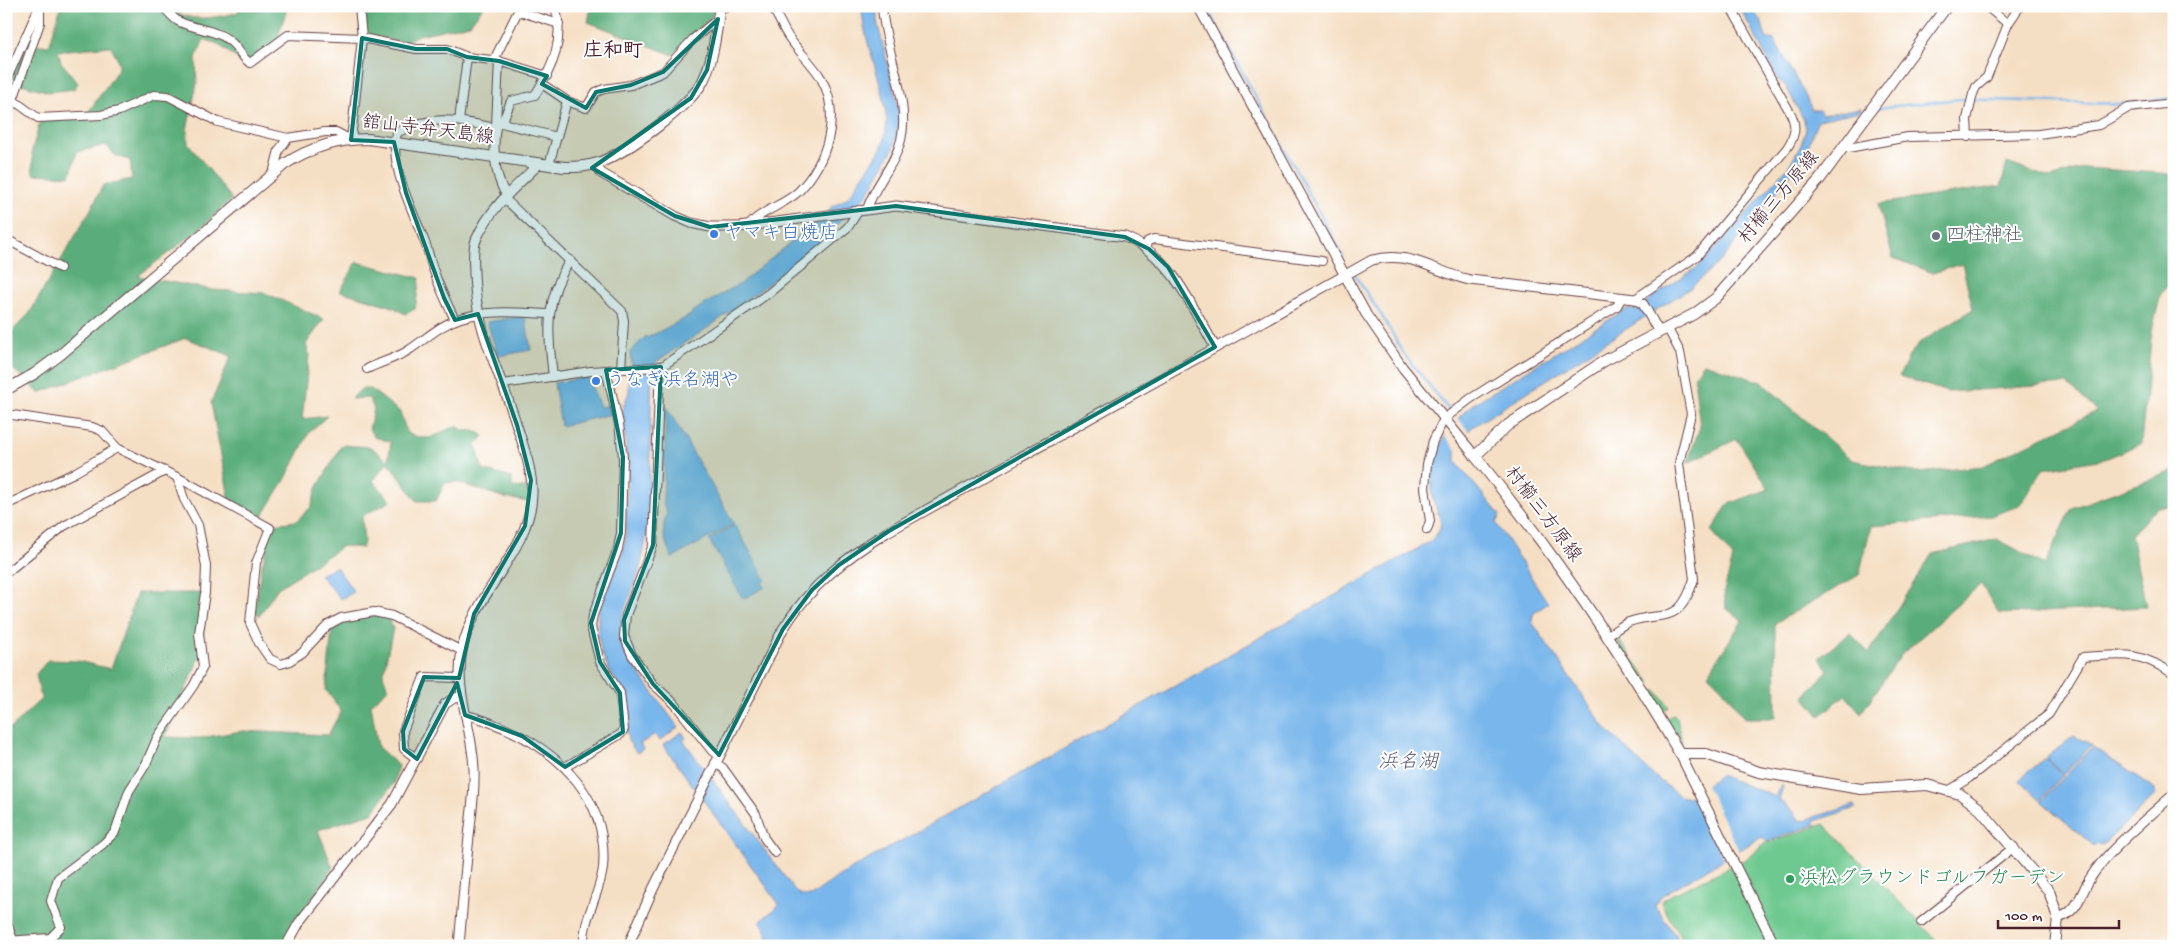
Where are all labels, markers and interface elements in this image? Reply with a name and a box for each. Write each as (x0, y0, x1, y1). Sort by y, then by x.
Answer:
district label: 庄和町 (583, 39, 643, 64)
street label: 舘山寺弁天島線 (361, 110, 496, 151)
street label: 村櫛三方原線 (1734, 146, 1825, 249)
place label: ヤマキ白焼店 (724, 222, 838, 246)
place label: 四柱神社 (1946, 224, 2022, 248)
marker: ヤマキ白焼店 (708, 228, 720, 240)
marker: 四柱神社 (1930, 230, 1942, 242)
place label: うなぎ浜名湖や (606, 369, 739, 393)
marker: うなぎ浜名湖や (590, 375, 602, 387)
street label: 村櫛三方原線 (1499, 462, 1586, 567)
water label: 浜名湖 (1378, 751, 1440, 775)
place label: 浜松グラウンドゴルフガーデン (1800, 867, 2065, 891)
marker: 浜松グラウンドゴルフガーデン (1784, 873, 1796, 885)
scale bar (1998, 897, 2119, 929)
text: 100 m (2004, 908, 2043, 926)

